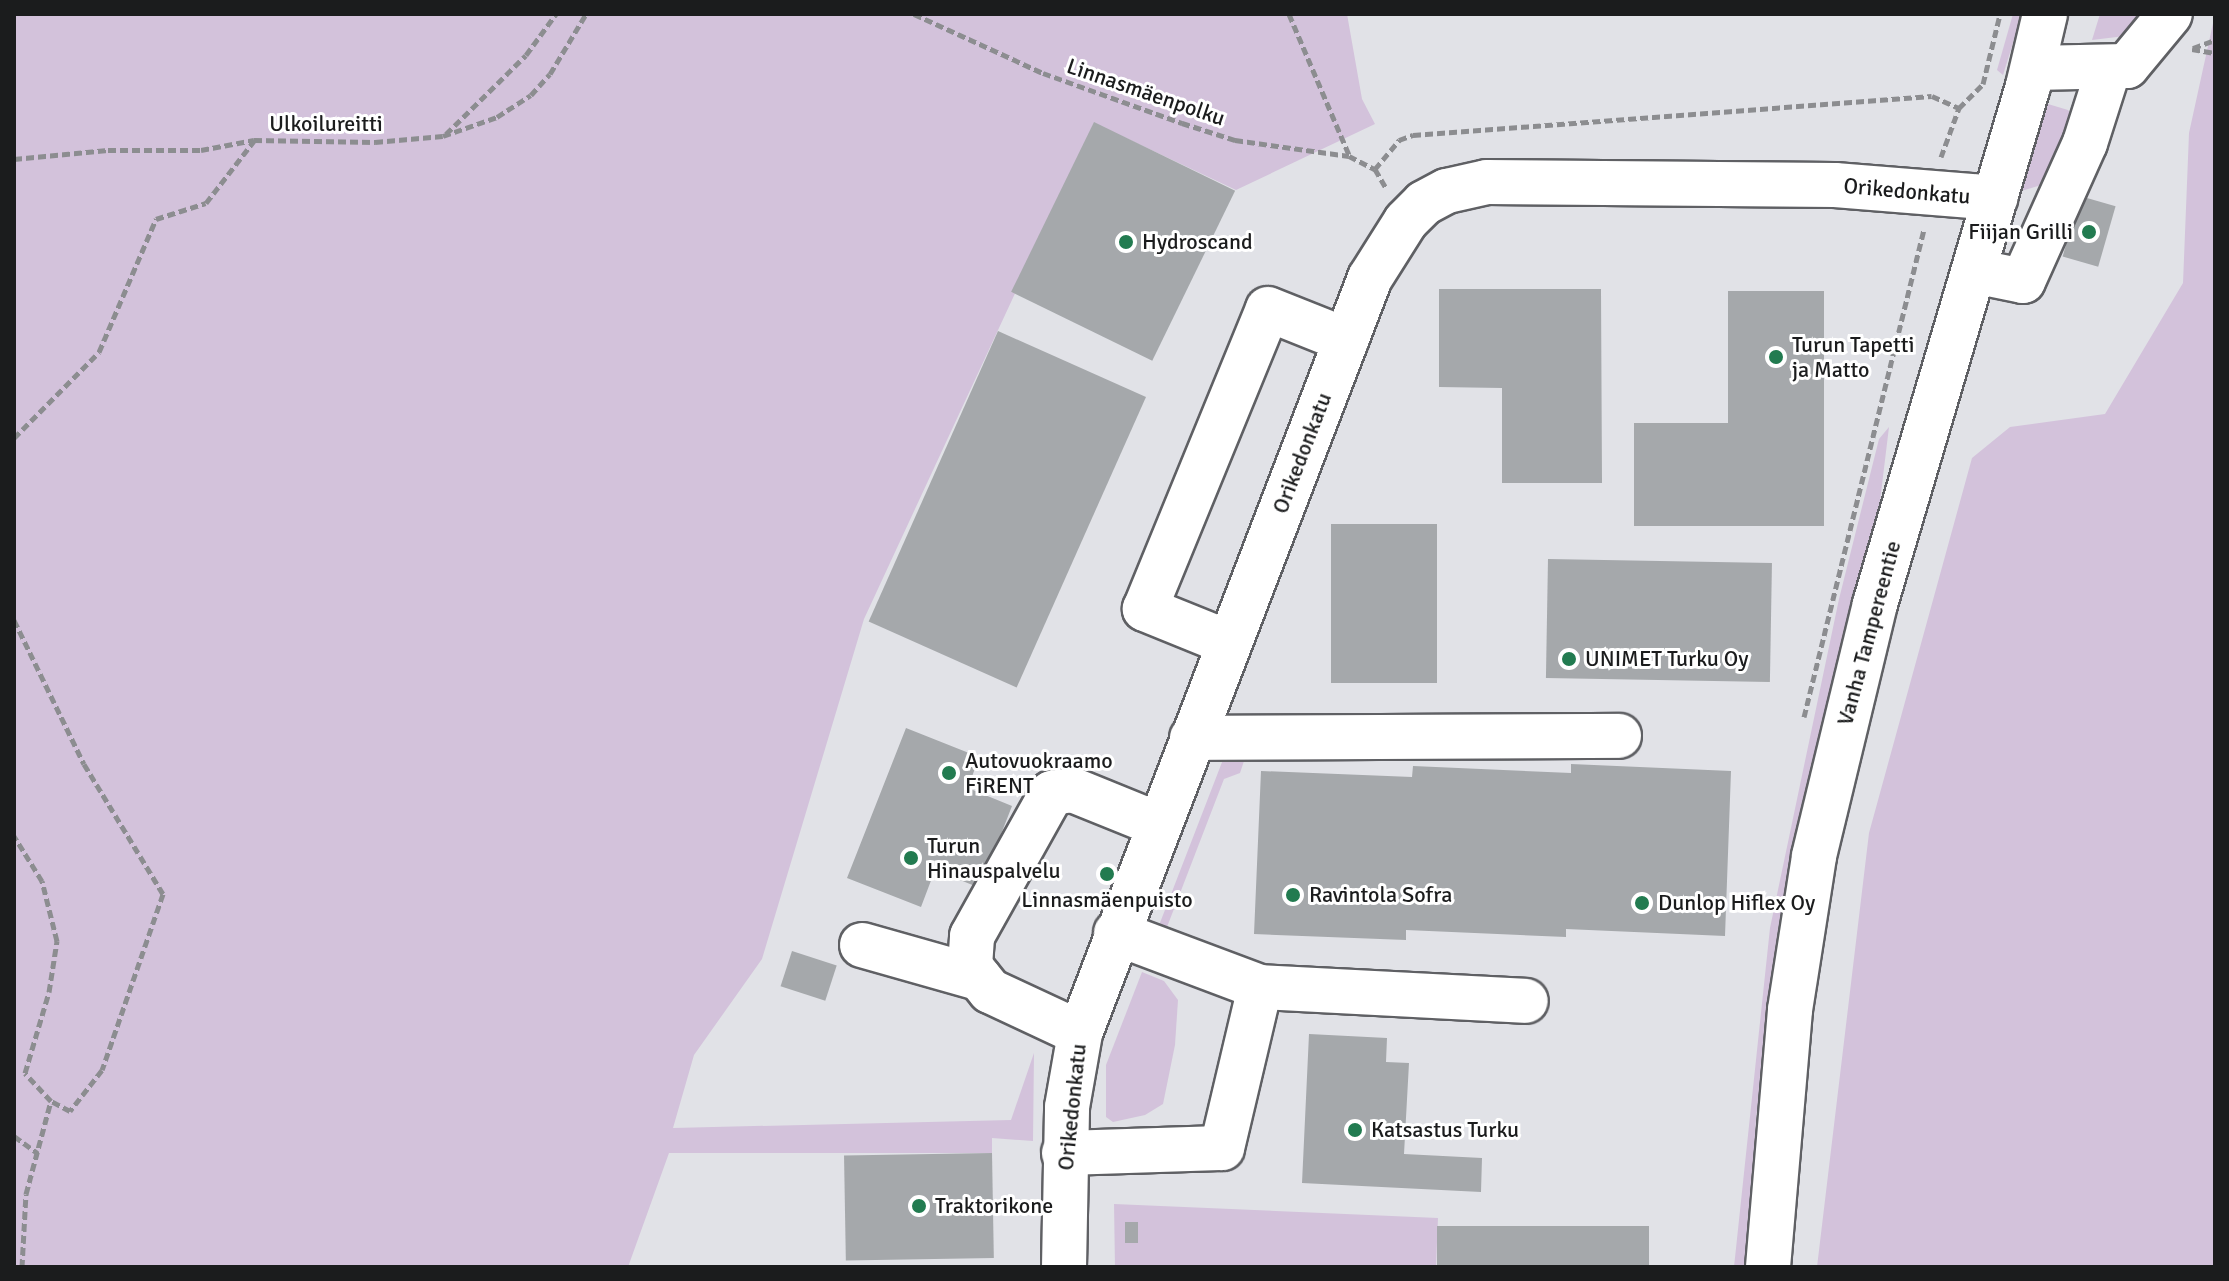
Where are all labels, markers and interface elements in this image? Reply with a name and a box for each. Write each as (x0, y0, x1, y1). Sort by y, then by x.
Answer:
street label: Linnasmäenpolku (1063, 53, 1229, 131)
street label: Ulkoilureitti (269, 111, 383, 137)
street label: Orikedonkatu (1842, 172, 1972, 210)
place label: Fiijan Grilli (1968, 219, 2073, 245)
marker: Fiijan Grilli (2080, 223, 2098, 241)
place label: Hydroscand (1142, 229, 1253, 255)
marker: Hydroscand (1117, 233, 1135, 251)
place label: Turun Tapetti ja Matto (1792, 331, 1915, 382)
marker: Turun Tapetti ja Matto (1767, 348, 1785, 366)
street label: Orikedonkatu (1267, 389, 1337, 517)
street label: Vanha Tampereentie (1832, 538, 1906, 728)
place label: UNIMET Turku Oy (1585, 646, 1748, 672)
marker: UNIMET Turku Oy (1560, 650, 1578, 668)
place label: Autovuokraamo FiRENT (965, 747, 1113, 798)
marker: Autovuokraamo FiRENT (940, 764, 958, 782)
place label: Turun Hinauspalvelu (927, 832, 1061, 884)
marker: Turun Hinauspalvelu (902, 849, 920, 867)
marker: Linnasmäenpuisto (1098, 865, 1116, 883)
place label: Ravintola Sofra (1309, 882, 1452, 908)
marker: Ravintola Sofra (1284, 886, 1302, 904)
place label: Linnasmäenpuisto (1021, 887, 1193, 913)
place label: Dunlop Hiflex Oy (1658, 890, 1815, 916)
marker: Dunlop Hiflex Oy (1633, 894, 1651, 912)
street label: Orikedonkatu (1052, 1042, 1092, 1172)
place label: Katsastus Turku (1371, 1117, 1519, 1143)
marker: Katsastus Turku (1346, 1121, 1364, 1139)
place label: Traktorikone (935, 1193, 1053, 1219)
marker: Traktorikone (910, 1197, 928, 1215)

